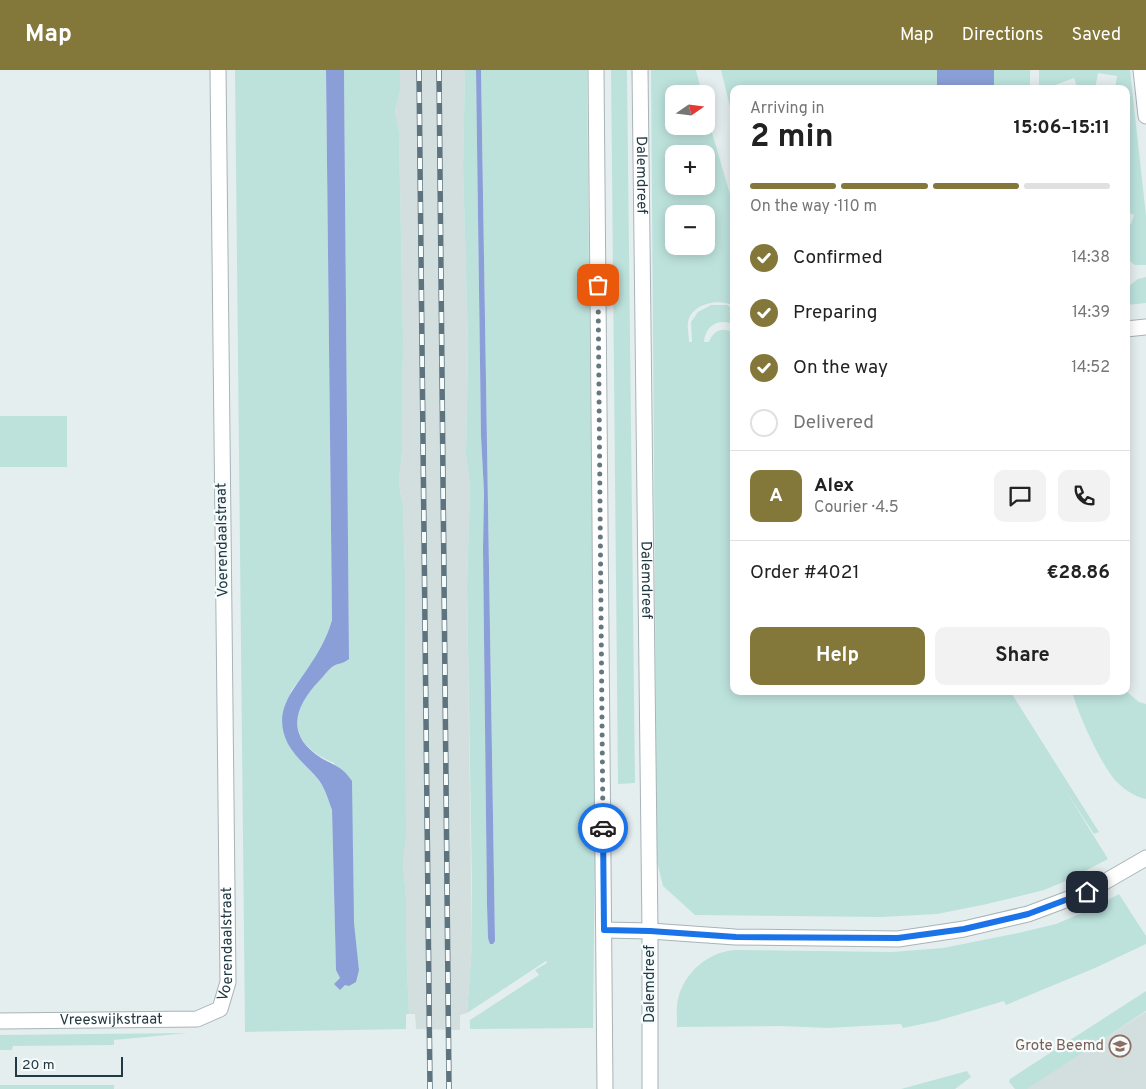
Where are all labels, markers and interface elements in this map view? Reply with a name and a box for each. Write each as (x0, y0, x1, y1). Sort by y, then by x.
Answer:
text: Map (25, 20, 72, 50)
text: Map (900, 24, 934, 47)
text: Directions (962, 24, 1044, 47)
text: Saved (1072, 24, 1121, 47)
north arrow (665, 85, 715, 135)
map controls (665, 85, 715, 255)
text: Arriving in (750, 99, 825, 119)
text: 15:06–15:11 (1013, 116, 1110, 140)
text: 2 min (750, 118, 834, 158)
street label: Dalemdreef (631, 136, 651, 214)
button: + (665, 145, 715, 195)
text: On the way · 110 m (750, 197, 877, 217)
button: − (665, 205, 715, 255)
icon: check (750, 244, 778, 272)
text: Confirmed (793, 246, 883, 270)
text: 14:38 (1071, 248, 1110, 268)
pin (577, 264, 619, 306)
icon: bag (584, 271, 612, 299)
icon: check (750, 299, 778, 327)
text: Preparing (793, 301, 877, 325)
text: 14:39 (1072, 303, 1110, 323)
icon: check (750, 354, 778, 382)
text: On the way (793, 356, 888, 380)
text: 14:52 (1071, 358, 1110, 378)
text: Delivered (793, 411, 874, 435)
button: chat (994, 470, 1046, 522)
button: phone (1058, 470, 1110, 522)
text: Alex (814, 474, 854, 498)
street label: Voerendaalstraat (213, 483, 233, 597)
text: A (769, 484, 783, 508)
text: Courier · 4.5 (814, 498, 899, 518)
street label: Dalemdreef (636, 541, 656, 619)
text: Order #4021 (750, 561, 860, 585)
text: €28.86 (1047, 561, 1110, 585)
button: Help (750, 627, 925, 685)
button: Share (935, 627, 1110, 685)
courier (578, 803, 628, 853)
icon: car (589, 814, 617, 842)
pin (1066, 871, 1108, 913)
icon: home (1073, 878, 1101, 906)
street label: Voerendaalstraat (213, 887, 238, 1003)
street label: Dalemdreef (641, 945, 660, 1023)
street label: Vreeswijkstraat (59, 1010, 163, 1030)
school or university icon: Grote Beemd (1108, 1034, 1132, 1058)
place label: Grote Beemd (1015, 1037, 1104, 1056)
scale bar (15, 1054, 122, 1077)
text: 20 m (22, 1057, 55, 1074)

